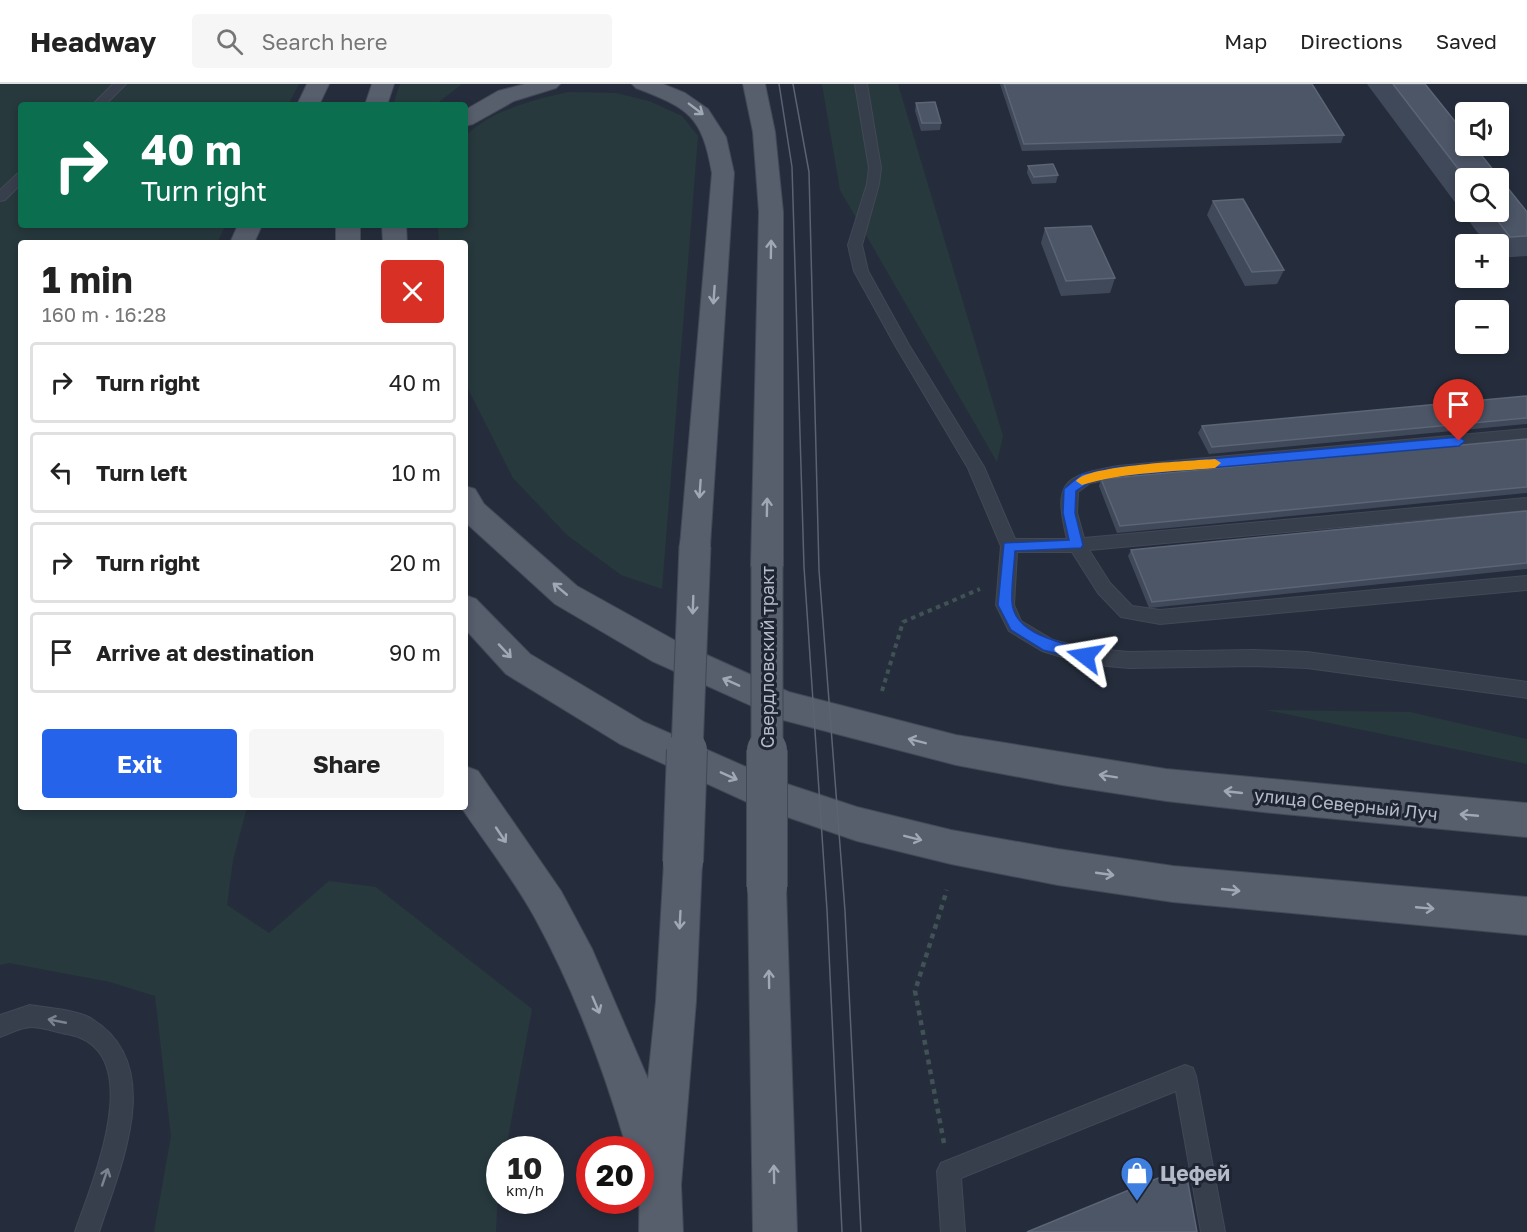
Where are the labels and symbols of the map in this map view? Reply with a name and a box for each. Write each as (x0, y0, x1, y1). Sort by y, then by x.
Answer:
one-way arrow (687, 103, 703, 115)
one-way arrow (765, 240, 777, 260)
one-way arrow (709, 284, 720, 304)
pin (1433, 379, 1484, 441)
one-way arrow (694, 479, 705, 499)
one-way arrow (762, 498, 773, 518)
street label: Свердловский тракт (756, 566, 778, 748)
one-way arrow (553, 582, 568, 596)
one-way arrow (687, 594, 699, 614)
position arrow (1053, 624, 1117, 688)
one-way arrow (498, 643, 512, 658)
one-way arrow (723, 675, 741, 687)
one-way arrow (907, 734, 926, 746)
one-way arrow (719, 771, 737, 783)
one-way arrow (1099, 771, 1119, 782)
street label: улица Северный Луч (1253, 783, 1439, 825)
one-way arrow (1223, 787, 1243, 798)
one-way arrow (1459, 810, 1479, 821)
one-way arrow (495, 826, 508, 843)
one-way arrow (904, 832, 923, 844)
one-way arrow (1094, 869, 1114, 880)
one-way arrow (1220, 885, 1240, 896)
one-way arrow (1415, 902, 1435, 913)
one-way arrow (674, 910, 685, 930)
one-way arrow (764, 969, 775, 989)
one-way arrow (591, 995, 602, 1013)
one-way arrow (48, 1015, 67, 1026)
speed limit sign: 20 (576, 1136, 654, 1214)
shop icon: Цефей (1119, 1155, 1155, 1202)
place label: Цефей (1160, 1160, 1230, 1186)
one-way arrow (768, 1164, 779, 1184)
one-way arrow (101, 1168, 112, 1187)

